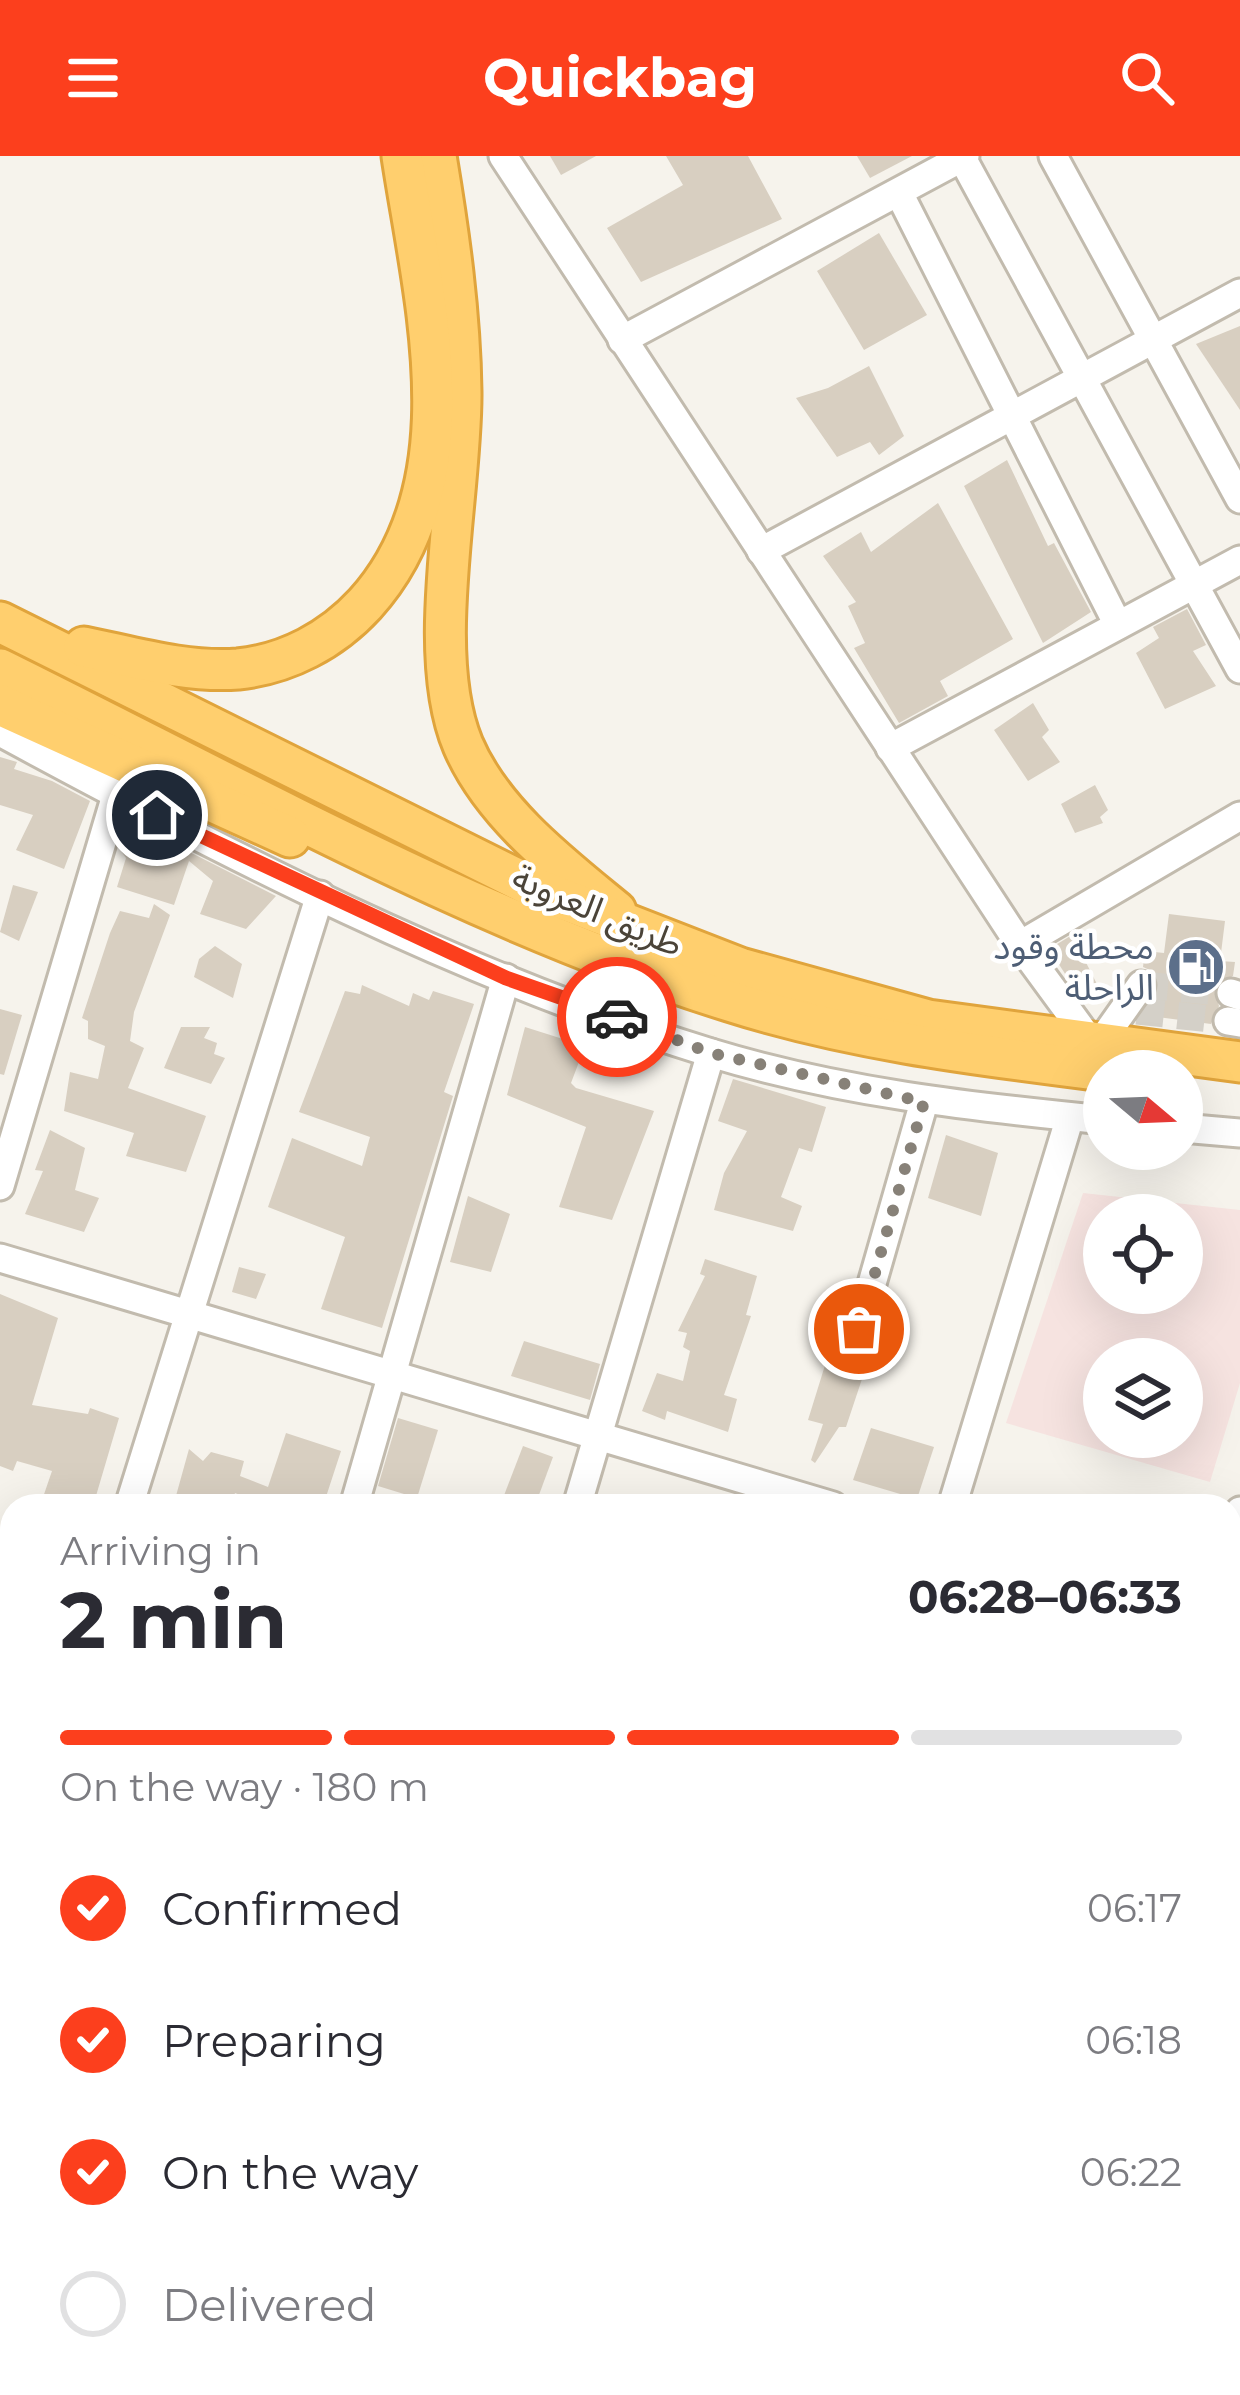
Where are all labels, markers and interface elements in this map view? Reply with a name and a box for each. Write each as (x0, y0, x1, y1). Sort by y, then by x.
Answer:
icon: menu (60, 45, 126, 111)
text: Quickbag (483, 45, 757, 111)
icon: search (1114, 45, 1180, 111)
pin (106, 764, 208, 866)
icon: home (124, 782, 190, 848)
street label: طريق العروبة (506, 854, 690, 967)
place label: محطة وقود الراحلة (993, 924, 1154, 1009)
fuel station icon: محطة وقود الراحلة (1165, 936, 1227, 998)
courier (557, 957, 677, 1077)
icon: car (584, 984, 650, 1050)
north arrow (1083, 1050, 1203, 1170)
map controls (1083, 1050, 1203, 1458)
button: locate (1083, 1194, 1203, 1314)
pin (808, 1278, 910, 1380)
icon: bag (826, 1296, 892, 1362)
button: layers (1083, 1338, 1203, 1458)
text: Arriving in (60, 1527, 261, 1575)
text: 06:28–06:33 (908, 1569, 1182, 1624)
text: 2 min (60, 1572, 287, 1668)
text: On the way · 180 m (60, 1763, 429, 1811)
icon: check (60, 1875, 126, 1941)
text: Confirmed (162, 1881, 402, 1936)
text: 06:17 (1087, 1884, 1182, 1932)
icon: check (60, 2007, 126, 2073)
text: Preparing (162, 2013, 386, 2068)
text: 06:18 (1085, 2016, 1182, 2064)
icon: check (60, 2139, 126, 2205)
text: On the way (162, 2145, 418, 2200)
text: 06:22 (1080, 2148, 1182, 2196)
text: Delivered (162, 2277, 377, 2332)

